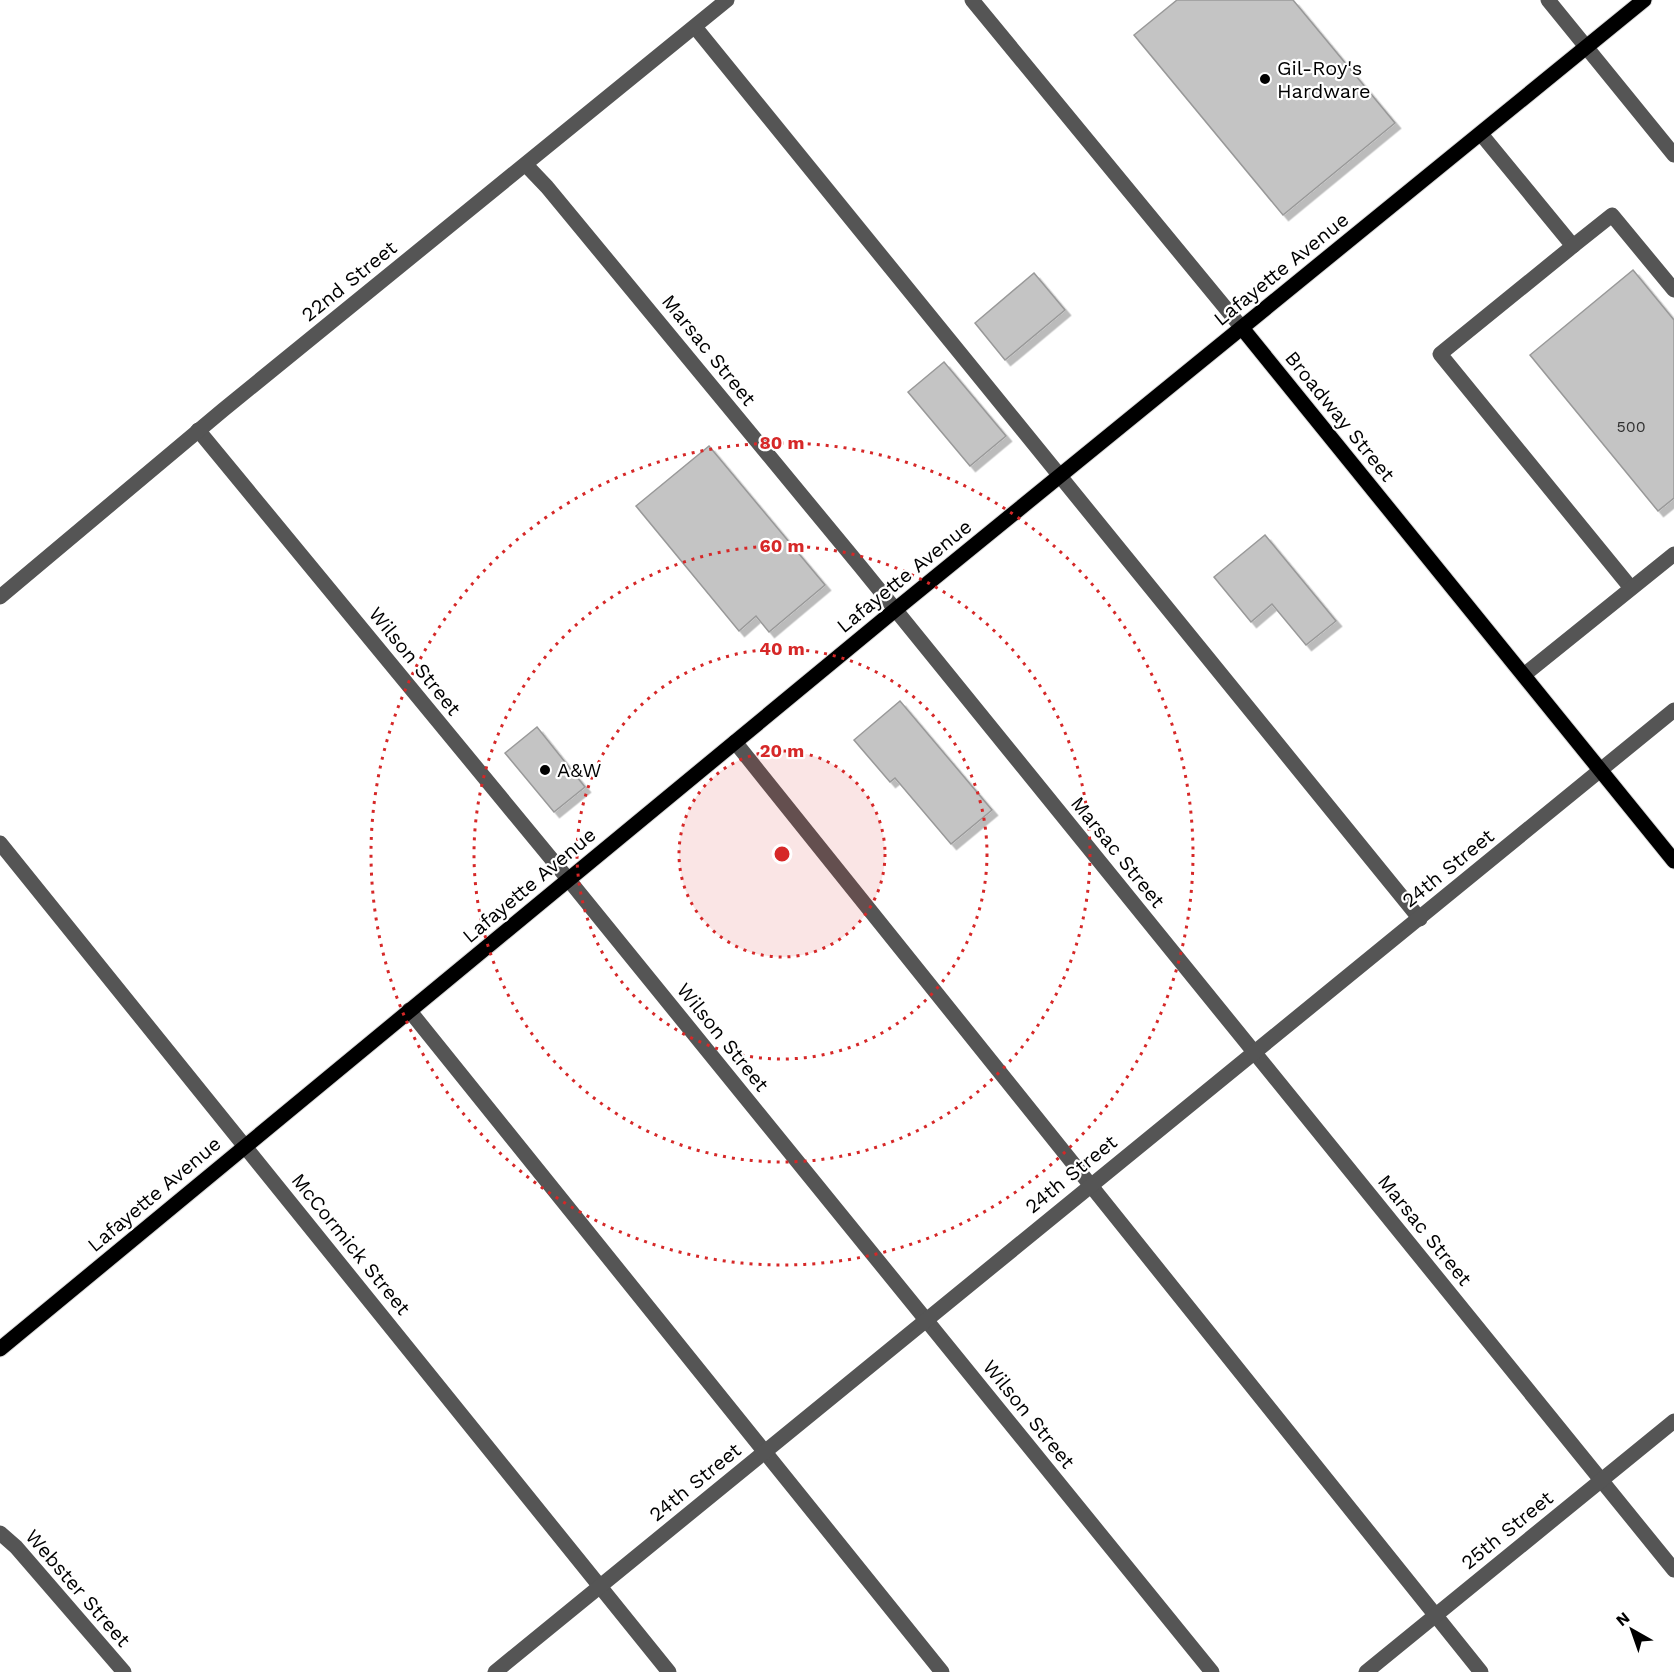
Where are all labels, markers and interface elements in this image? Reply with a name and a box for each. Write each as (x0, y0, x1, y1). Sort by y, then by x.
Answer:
place label: Gil-Roy's Hardware (1277, 56, 1370, 103)
marker: Gil-Roy's Hardware (1258, 72, 1272, 86)
street label: Lafayette Avenue (1209, 207, 1353, 331)
street label: 22nd Street (297, 235, 402, 327)
street label: Marsac Street (657, 290, 762, 411)
street label: Broadway Street (1280, 346, 1400, 487)
house number: 500 (1616, 417, 1646, 436)
text: 80 m (760, 432, 804, 453)
street label: Lafayette Avenue (832, 514, 976, 638)
text: 60 m (760, 535, 804, 556)
street label: Wilson Street (364, 602, 466, 721)
text: 40 m (759, 638, 805, 659)
text: 20 m (760, 740, 804, 761)
place label: A&W (557, 758, 601, 782)
marker: A&W (538, 763, 552, 777)
street label: Marsac Street (1066, 792, 1171, 913)
street label: Lafayette Avenue (458, 822, 600, 948)
street label: 24th Street (1397, 823, 1499, 912)
centre of rings (772, 844, 792, 864)
street label: Wilson Street (672, 978, 774, 1097)
street label: 24th Street (1020, 1129, 1122, 1218)
street label: Lafayette Avenue (83, 1131, 225, 1257)
street label: McCormick Street (286, 1168, 416, 1320)
street label: Marsac Street (1373, 1170, 1478, 1291)
street label: Wilson Street (978, 1355, 1080, 1474)
street label: 24th Street (644, 1437, 746, 1526)
street label: 25th Street (1456, 1485, 1558, 1574)
street label: Webster Street (20, 1524, 136, 1652)
north arrow (1602, 1600, 1662, 1660)
text: N (1612, 1608, 1633, 1630)

